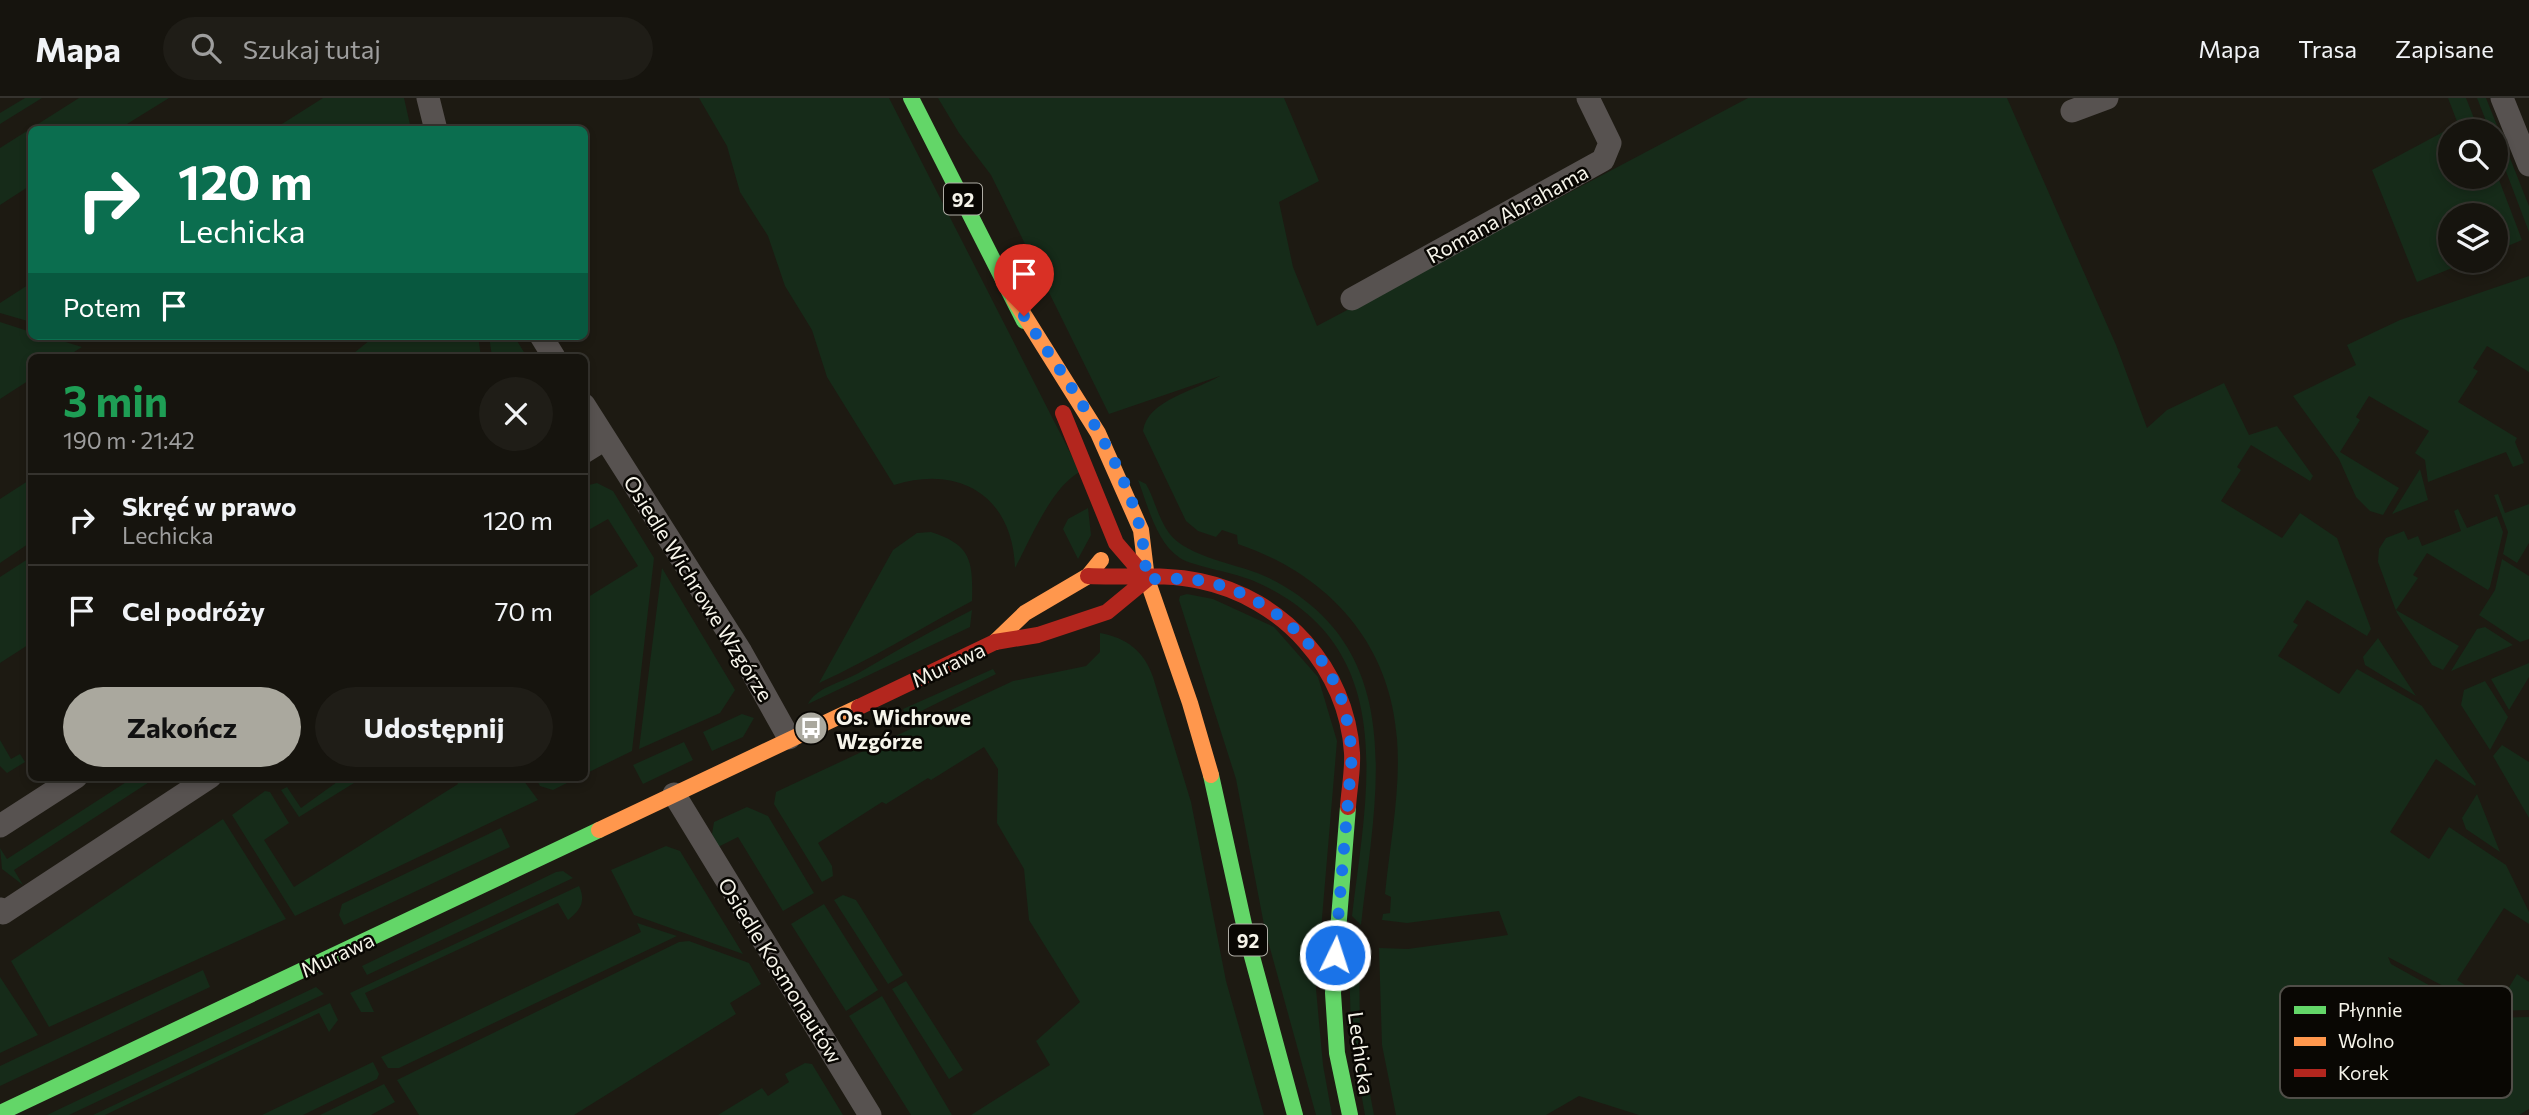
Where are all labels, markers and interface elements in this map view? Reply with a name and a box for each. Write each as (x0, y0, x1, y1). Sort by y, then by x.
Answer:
search box (163, 17, 653, 80)
text: Mapa (35, 28, 121, 69)
icon: search (187, 29, 225, 67)
text: Szukaj tutaj (243, 33, 381, 64)
text: Mapa (2198, 34, 2260, 63)
text: Trasa (2298, 34, 2357, 63)
text: Zapisane (2395, 34, 2494, 63)
map controls (2438, 119, 2508, 273)
button: search (2438, 119, 2508, 189)
text: 120 m (178, 150, 312, 210)
icon: right (63, 154, 154, 245)
street label: Romana Abrahama (1422, 158, 1592, 268)
road number: 92 (944, 184, 982, 214)
button: layers (2438, 203, 2508, 273)
text: Lechicka (178, 210, 306, 250)
pin (994, 244, 1054, 316)
icon: arrive (1005, 255, 1043, 293)
icon: arrive (155, 287, 193, 325)
text: Potem (63, 291, 141, 322)
text: 3 min (63, 374, 168, 426)
button: close (479, 377, 553, 451)
text: 190 m · 21:42 (63, 426, 195, 454)
street label: Osiedle Wichrowe Wzgórze (619, 470, 779, 706)
text: Skręć w prawo (122, 490, 297, 521)
icon: right (63, 501, 101, 539)
text: 120 m (483, 504, 553, 535)
text: Lechicka (122, 521, 214, 549)
icon: arrive (63, 592, 101, 630)
text: Cel podróży (122, 595, 265, 626)
text: 70 m (495, 595, 553, 626)
street label: Murawa (907, 636, 989, 692)
button: Zakończ (63, 687, 301, 767)
button: Udostępnij (315, 687, 553, 767)
place label: Os. Wichrowe Wzgórze (836, 704, 971, 753)
bus stop icon: Os. Wichrowe Wzgórze (792, 709, 830, 747)
street label: Osiedle Kosmonautów (714, 873, 848, 1068)
position arrow (1298, 918, 1372, 992)
road number: 92 (1229, 925, 1267, 956)
street label: Murawa (296, 926, 378, 982)
legend (2280, 986, 2512, 1098)
text: Płynnie (2338, 998, 2402, 1021)
street label: Lechicka (1344, 1010, 1380, 1096)
text: Wolno (2338, 1029, 2394, 1052)
text: Korek (2338, 1061, 2389, 1084)

